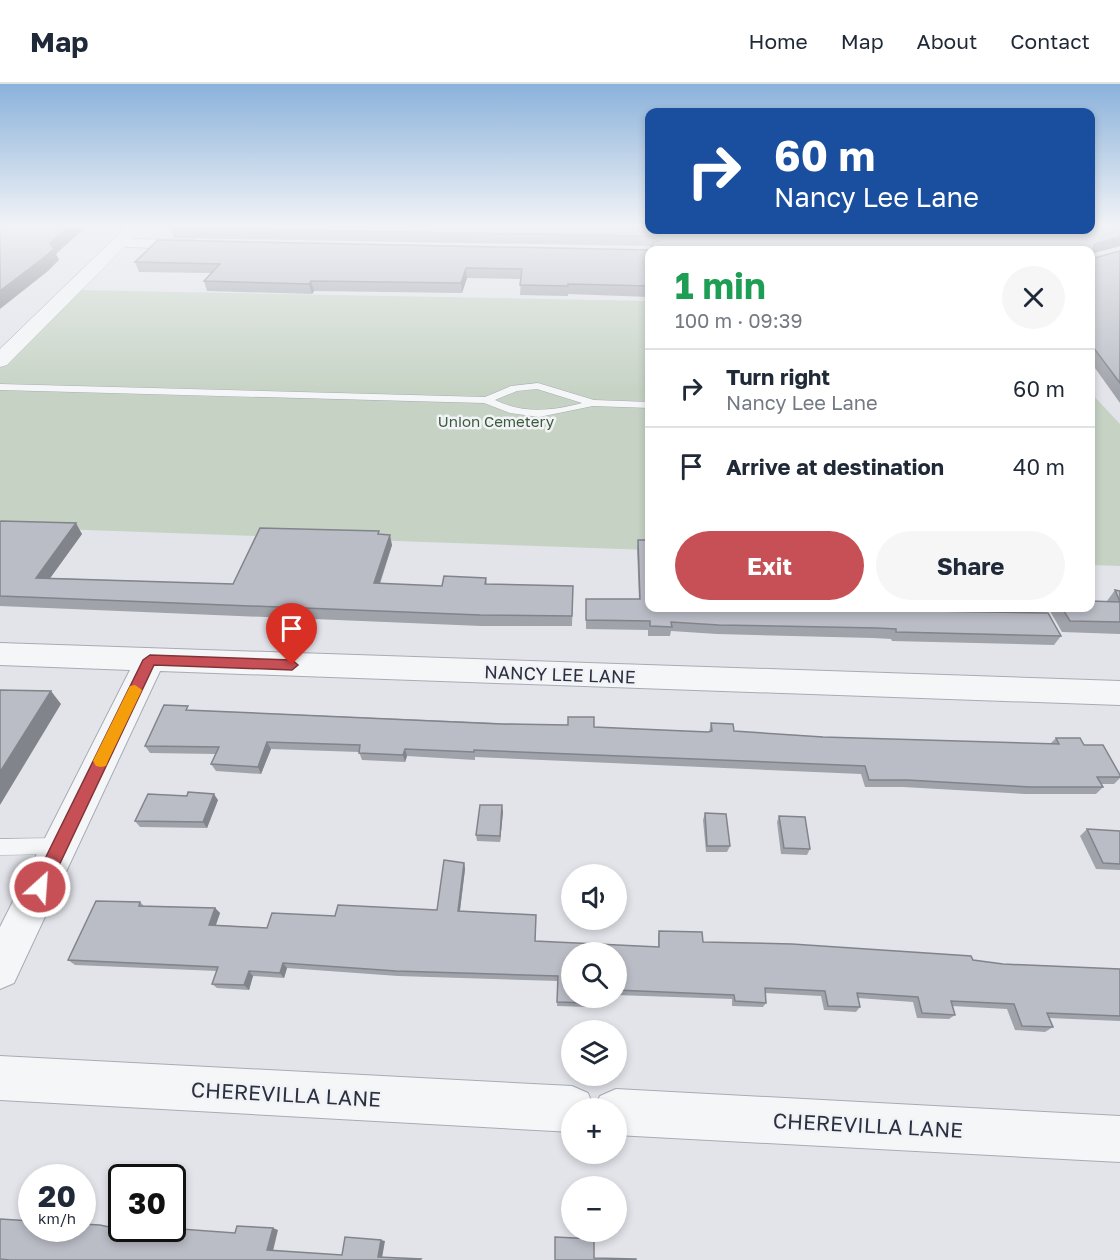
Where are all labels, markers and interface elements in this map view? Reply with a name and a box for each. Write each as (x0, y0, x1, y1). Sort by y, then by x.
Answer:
text: Map (30, 25, 88, 58)
text: Home (748, 28, 808, 54)
text: Map (841, 28, 884, 54)
text: About (917, 28, 977, 54)
text: Contact (1010, 28, 1090, 54)
text: 60 m (774, 130, 875, 180)
icon: right (675, 132, 753, 210)
text: Nancy Lee Lane (774, 181, 979, 213)
text: 1 min (675, 264, 766, 307)
button: close (1002, 266, 1065, 329)
text: 100 m · 09:39 (675, 308, 803, 332)
text: Turn right (726, 363, 830, 390)
icon: right (675, 372, 708, 405)
text: 60 m (1013, 375, 1065, 402)
text: Nancy Lee Lane (726, 390, 878, 414)
park label: Union Cemetery (438, 412, 555, 430)
icon: arrive (675, 450, 708, 483)
text: Arrive at destination (726, 453, 944, 480)
text: 40 m (1013, 453, 1065, 480)
button: Exit (675, 531, 864, 600)
button: Share (876, 531, 1065, 600)
pin (266, 603, 317, 665)
icon: arrive (275, 612, 308, 645)
street label: NANCY LEE LANE (484, 660, 636, 688)
position arrow (8, 855, 72, 919)
map controls (561, 864, 627, 1242)
button: sound (561, 864, 627, 930)
button: search (561, 942, 627, 1008)
button: layers (561, 1020, 627, 1086)
street label: CHEREVILLA LANE (190, 1076, 382, 1112)
button: + (561, 1098, 627, 1164)
street label: CHEREVILLA LANE (772, 1107, 964, 1143)
speed limit sign: 30 (108, 1164, 186, 1242)
button: − (561, 1176, 627, 1242)
text: 20 (38, 1178, 76, 1214)
text: km/h (38, 1209, 76, 1227)

